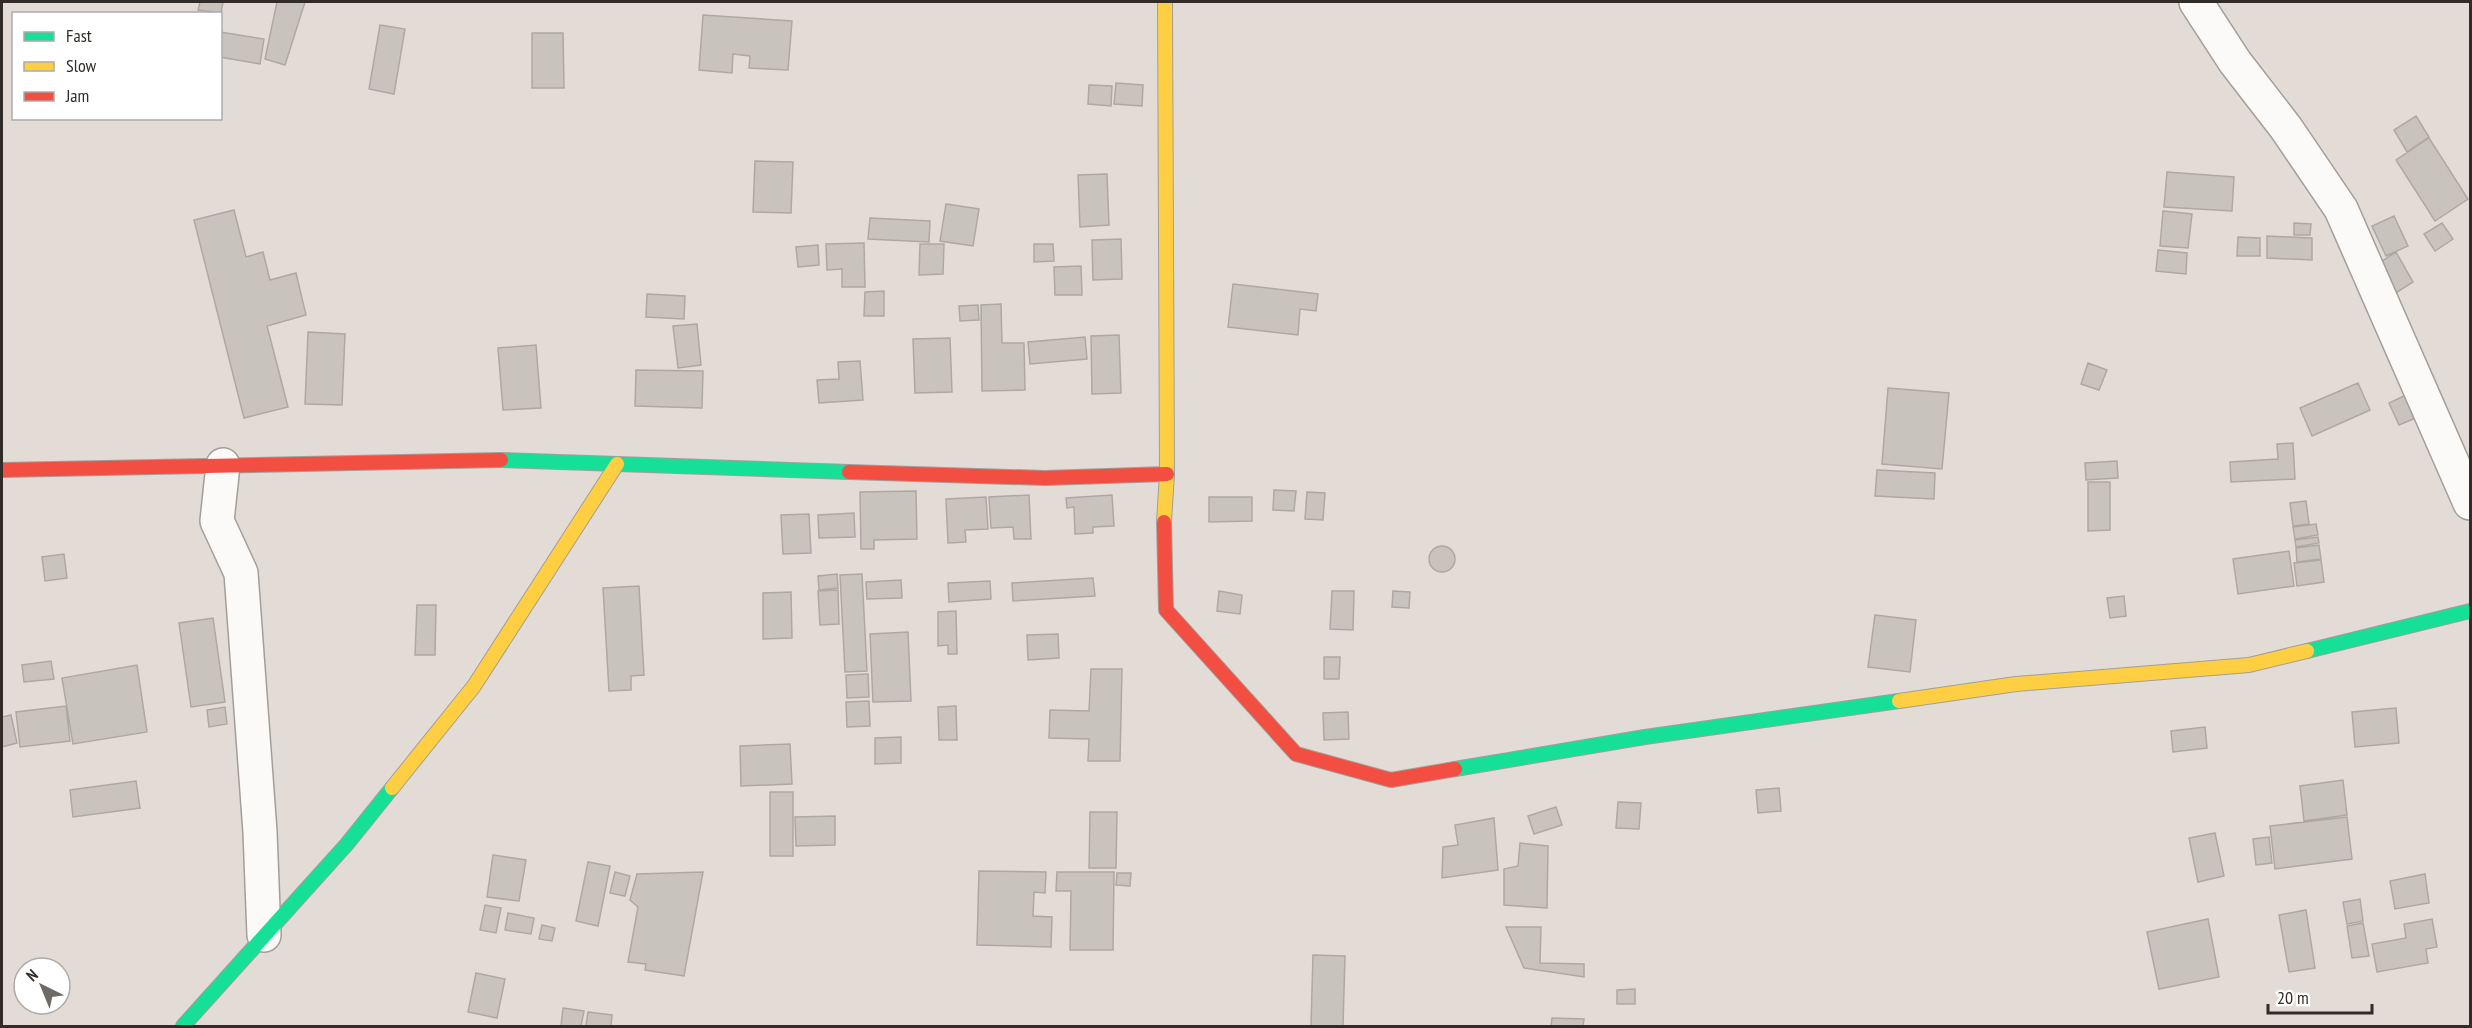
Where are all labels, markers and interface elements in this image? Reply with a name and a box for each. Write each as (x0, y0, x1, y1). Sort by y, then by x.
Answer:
legend (12, 12, 222, 120)
text: Fast (66, 24, 92, 47)
text: Slow (66, 54, 97, 77)
text: Jam (65, 84, 89, 107)
north arrow (12, 956, 72, 1016)
text: N (22, 965, 42, 985)
scale bar (2268, 977, 2372, 1015)
text: 20 m (2277, 986, 2309, 1009)

